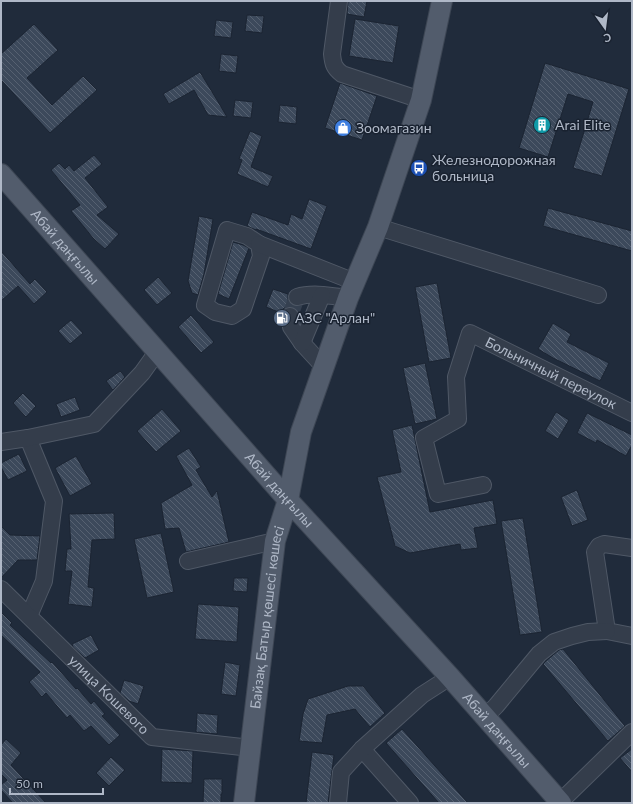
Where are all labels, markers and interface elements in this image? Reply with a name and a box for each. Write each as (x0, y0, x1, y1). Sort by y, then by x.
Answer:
north arrow (585, 8, 625, 48)
text: С (602, 31, 613, 46)
building icon: Arai Elite (532, 115, 552, 135)
place label: Arai Elite (555, 116, 610, 133)
shop icon: Зоомагазин (333, 118, 353, 138)
place label: Зоомагазин (356, 119, 432, 136)
place label: Железнодорожная больница (432, 151, 556, 184)
bus stop icon: Железнодорожная больница (409, 158, 429, 178)
street label: Абай даңғылы (28, 205, 103, 288)
fuel station icon: АЗС "Арлан" (272, 308, 292, 328)
place label: АЗС "Арлан" (295, 309, 375, 326)
street label: Больничный переулок (483, 333, 620, 412)
street label: Абай даңғылы (242, 448, 318, 531)
street label: Байзақ Батыр қөшесі көшесі (246, 523, 287, 710)
street label: улица Кошевого (65, 651, 153, 738)
street label: Абай даңғылы (459, 689, 535, 771)
scale bar (10, 770, 103, 796)
text: 50 m (16, 776, 43, 791)

